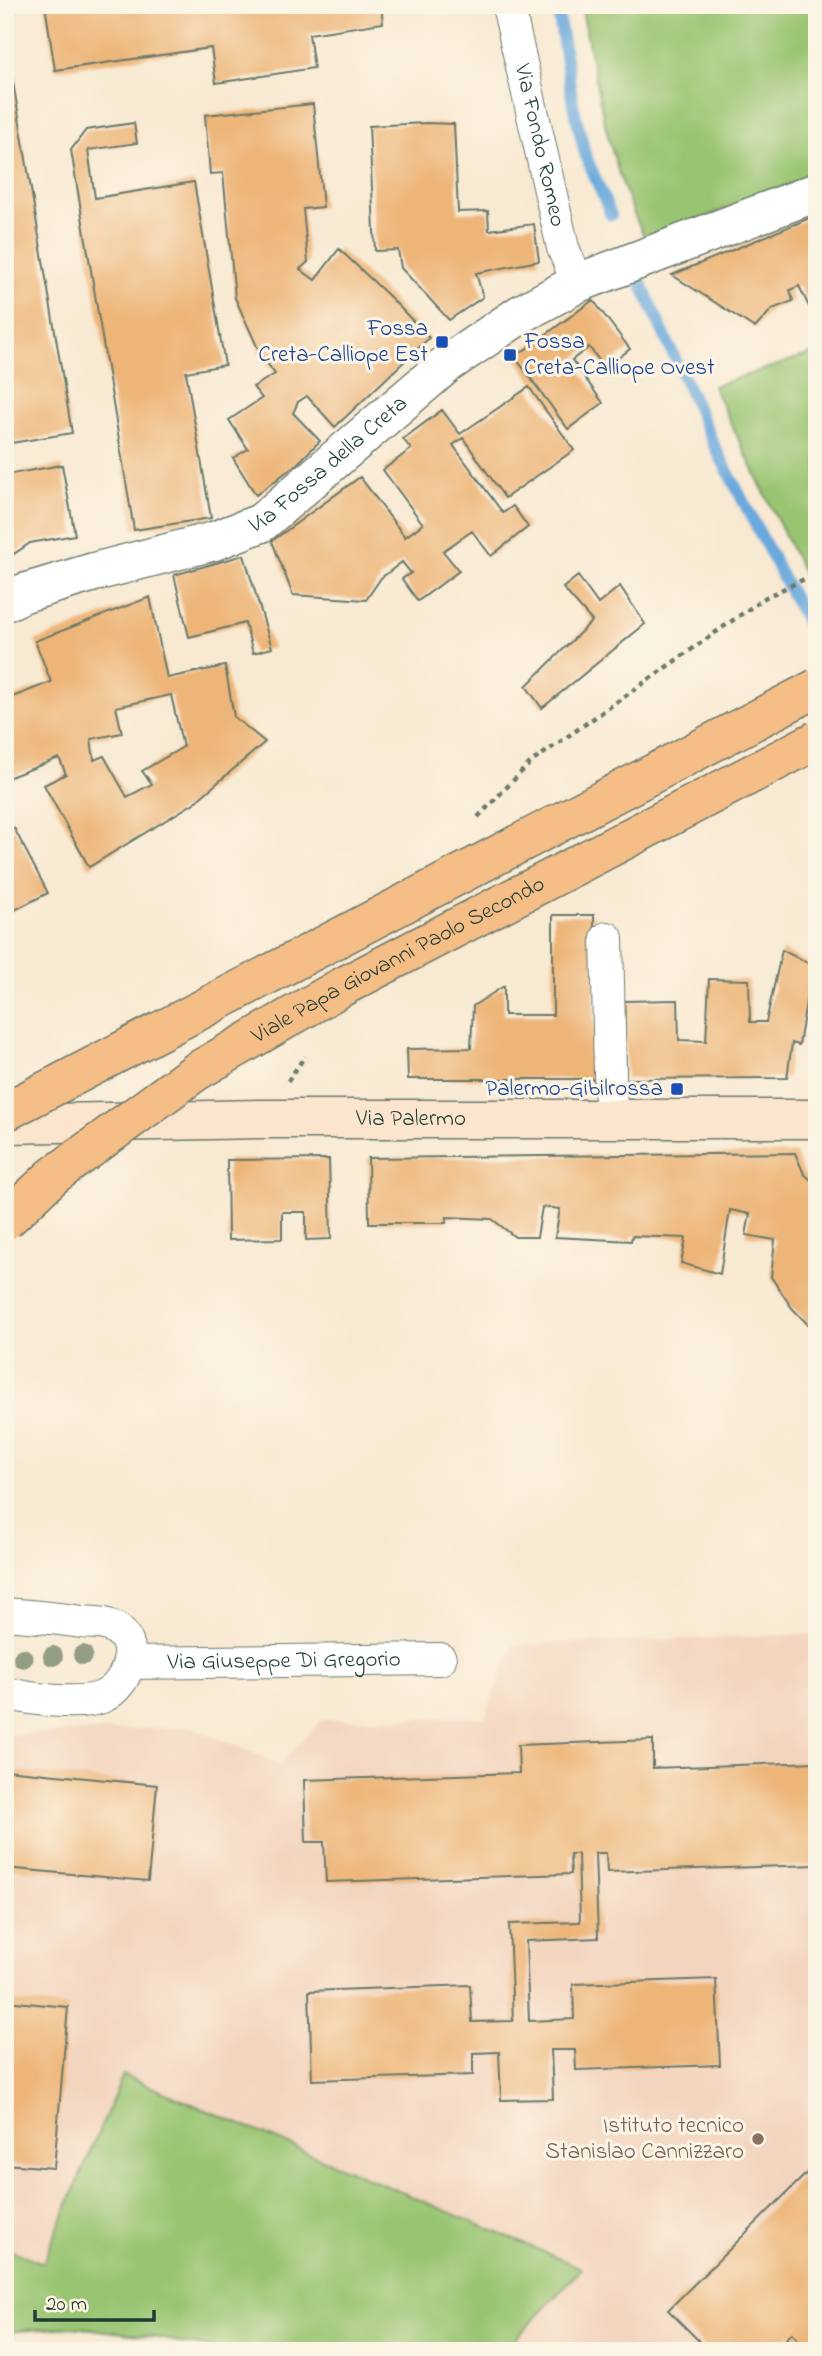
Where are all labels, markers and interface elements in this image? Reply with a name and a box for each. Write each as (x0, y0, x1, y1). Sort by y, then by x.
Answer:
street label: Via Fondo Romeo (505, 60, 574, 230)
place label: Fossa Creta-Calliope Est (258, 313, 428, 372)
place label: Fossa Creta-Calliope Ovest (523, 326, 715, 385)
marker: Fossa Creta-Calliope Est (434, 334, 450, 350)
marker: Fossa Creta-Calliope Ovest (502, 347, 518, 363)
street label: Via Fossa della Creta (243, 388, 415, 543)
street label: Viale Papa Giovanni Paolo Secondo (245, 868, 551, 1053)
place label: Palermo-Gibilrossa (485, 1073, 663, 1106)
marker: Palermo-Gibilrossa (669, 1081, 685, 1097)
street label: Via Palermo (355, 1103, 466, 1136)
street label: Via Giuseppe Di Gregorio (166, 1643, 401, 1679)
place label: Istituto tecnico Stanislao Cannizzaro (545, 2110, 744, 2169)
marker: Istituto tecnico Stanislao Cannizzaro (750, 2131, 766, 2147)
scale bar (35, 2279, 154, 2323)
text: 20 m (46, 2290, 87, 2320)

